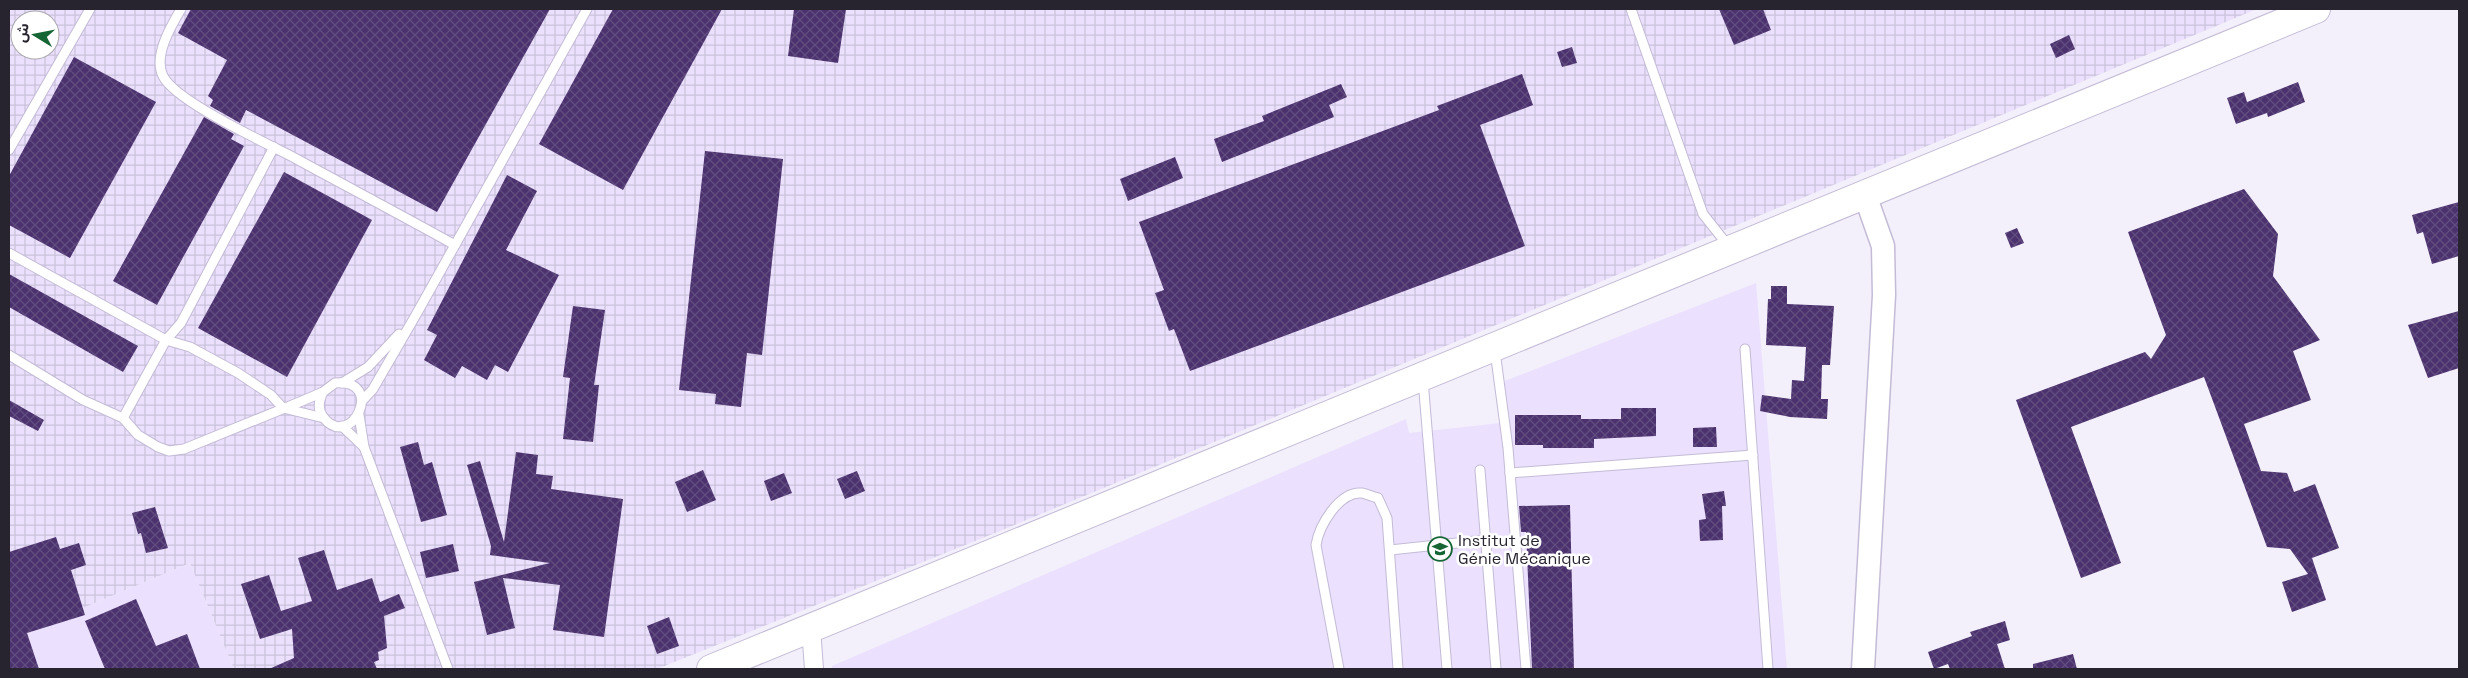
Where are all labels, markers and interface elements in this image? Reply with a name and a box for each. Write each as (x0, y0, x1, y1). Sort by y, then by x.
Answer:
north arrow (10, 10, 60, 60)
text: ش (12, 22, 33, 44)
place label: Institut de Génie Mécanique (1458, 530, 1591, 569)
school or university icon: Institut de Génie Mécanique (1427, 536, 1453, 562)

